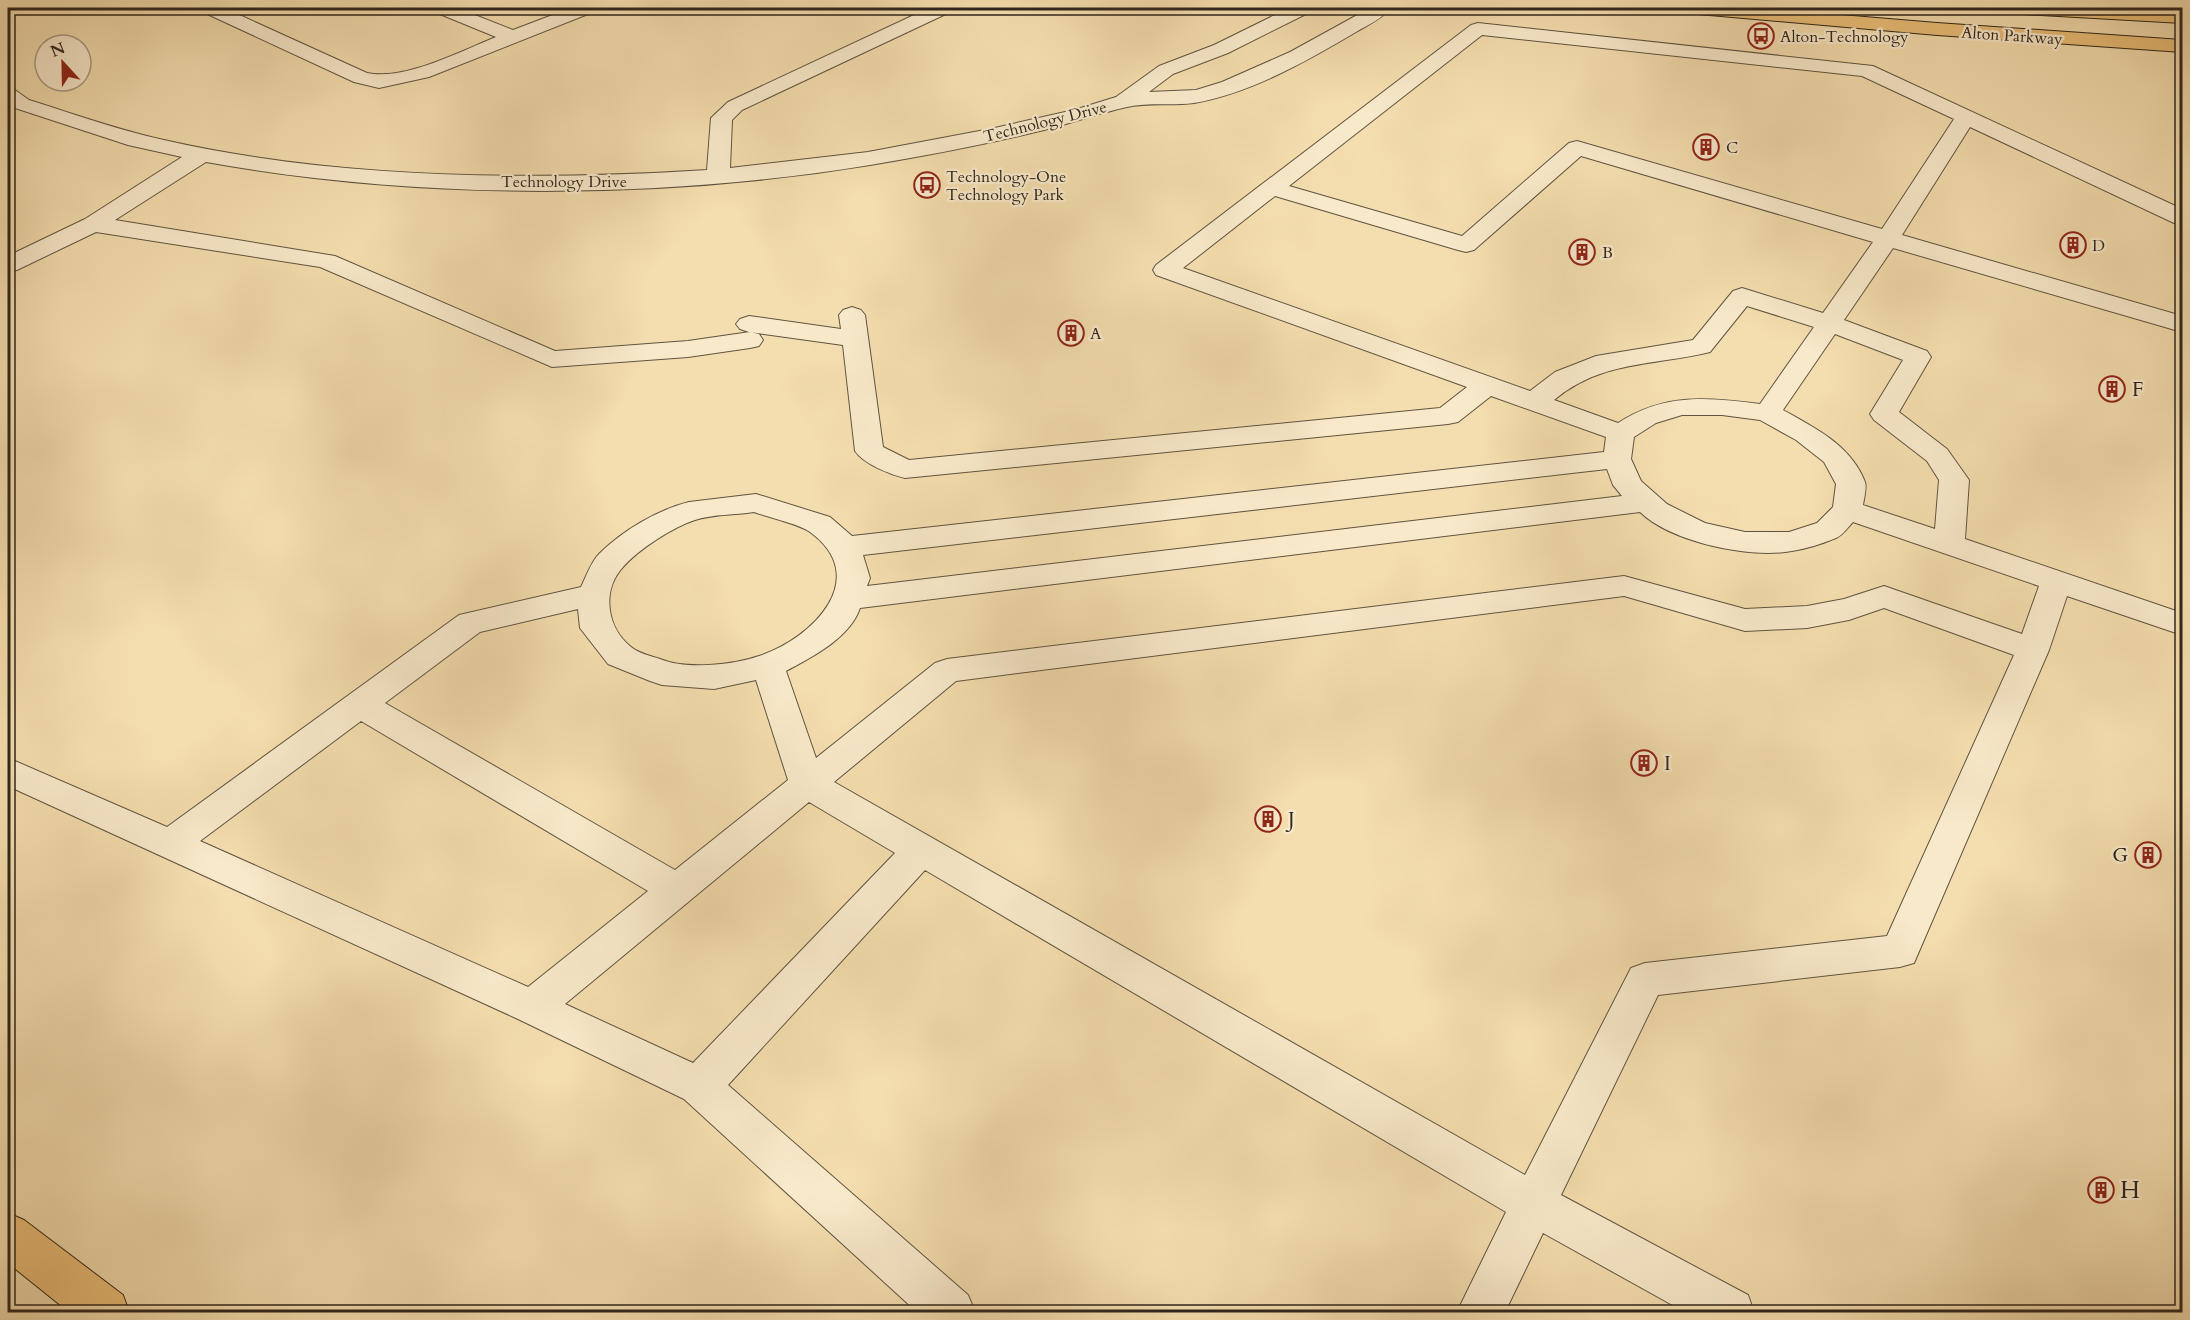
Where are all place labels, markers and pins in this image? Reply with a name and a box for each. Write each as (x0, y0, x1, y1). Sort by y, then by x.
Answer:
bus stop icon: Alton-Technology (1746, 21, 1776, 51)
place label: Alton-Technology (1780, 26, 1909, 48)
building icon: C (1691, 132, 1721, 162)
place label: C (1726, 137, 1738, 159)
place label: Technology-One Technology Park (946, 166, 1066, 206)
bus stop icon: Technology-One Technology Park (912, 170, 942, 200)
building icon: D (2058, 230, 2088, 260)
place label: D (2092, 235, 2105, 257)
building icon: B (1567, 237, 1597, 267)
place label: B (1602, 242, 1613, 264)
building icon: A (1056, 318, 1086, 348)
place label: A (1090, 323, 1102, 345)
building icon: F (2097, 374, 2127, 404)
place label: F (2132, 376, 2143, 403)
building icon: I (1629, 748, 1659, 778)
place label: I (1664, 750, 1671, 777)
building icon: J (1253, 804, 1283, 834)
place label: J (1285, 806, 1295, 833)
building icon: G (2133, 840, 2163, 870)
place label: G (2112, 842, 2128, 869)
place label: H (2120, 1174, 2140, 1207)
building icon: H (2086, 1175, 2116, 1205)

